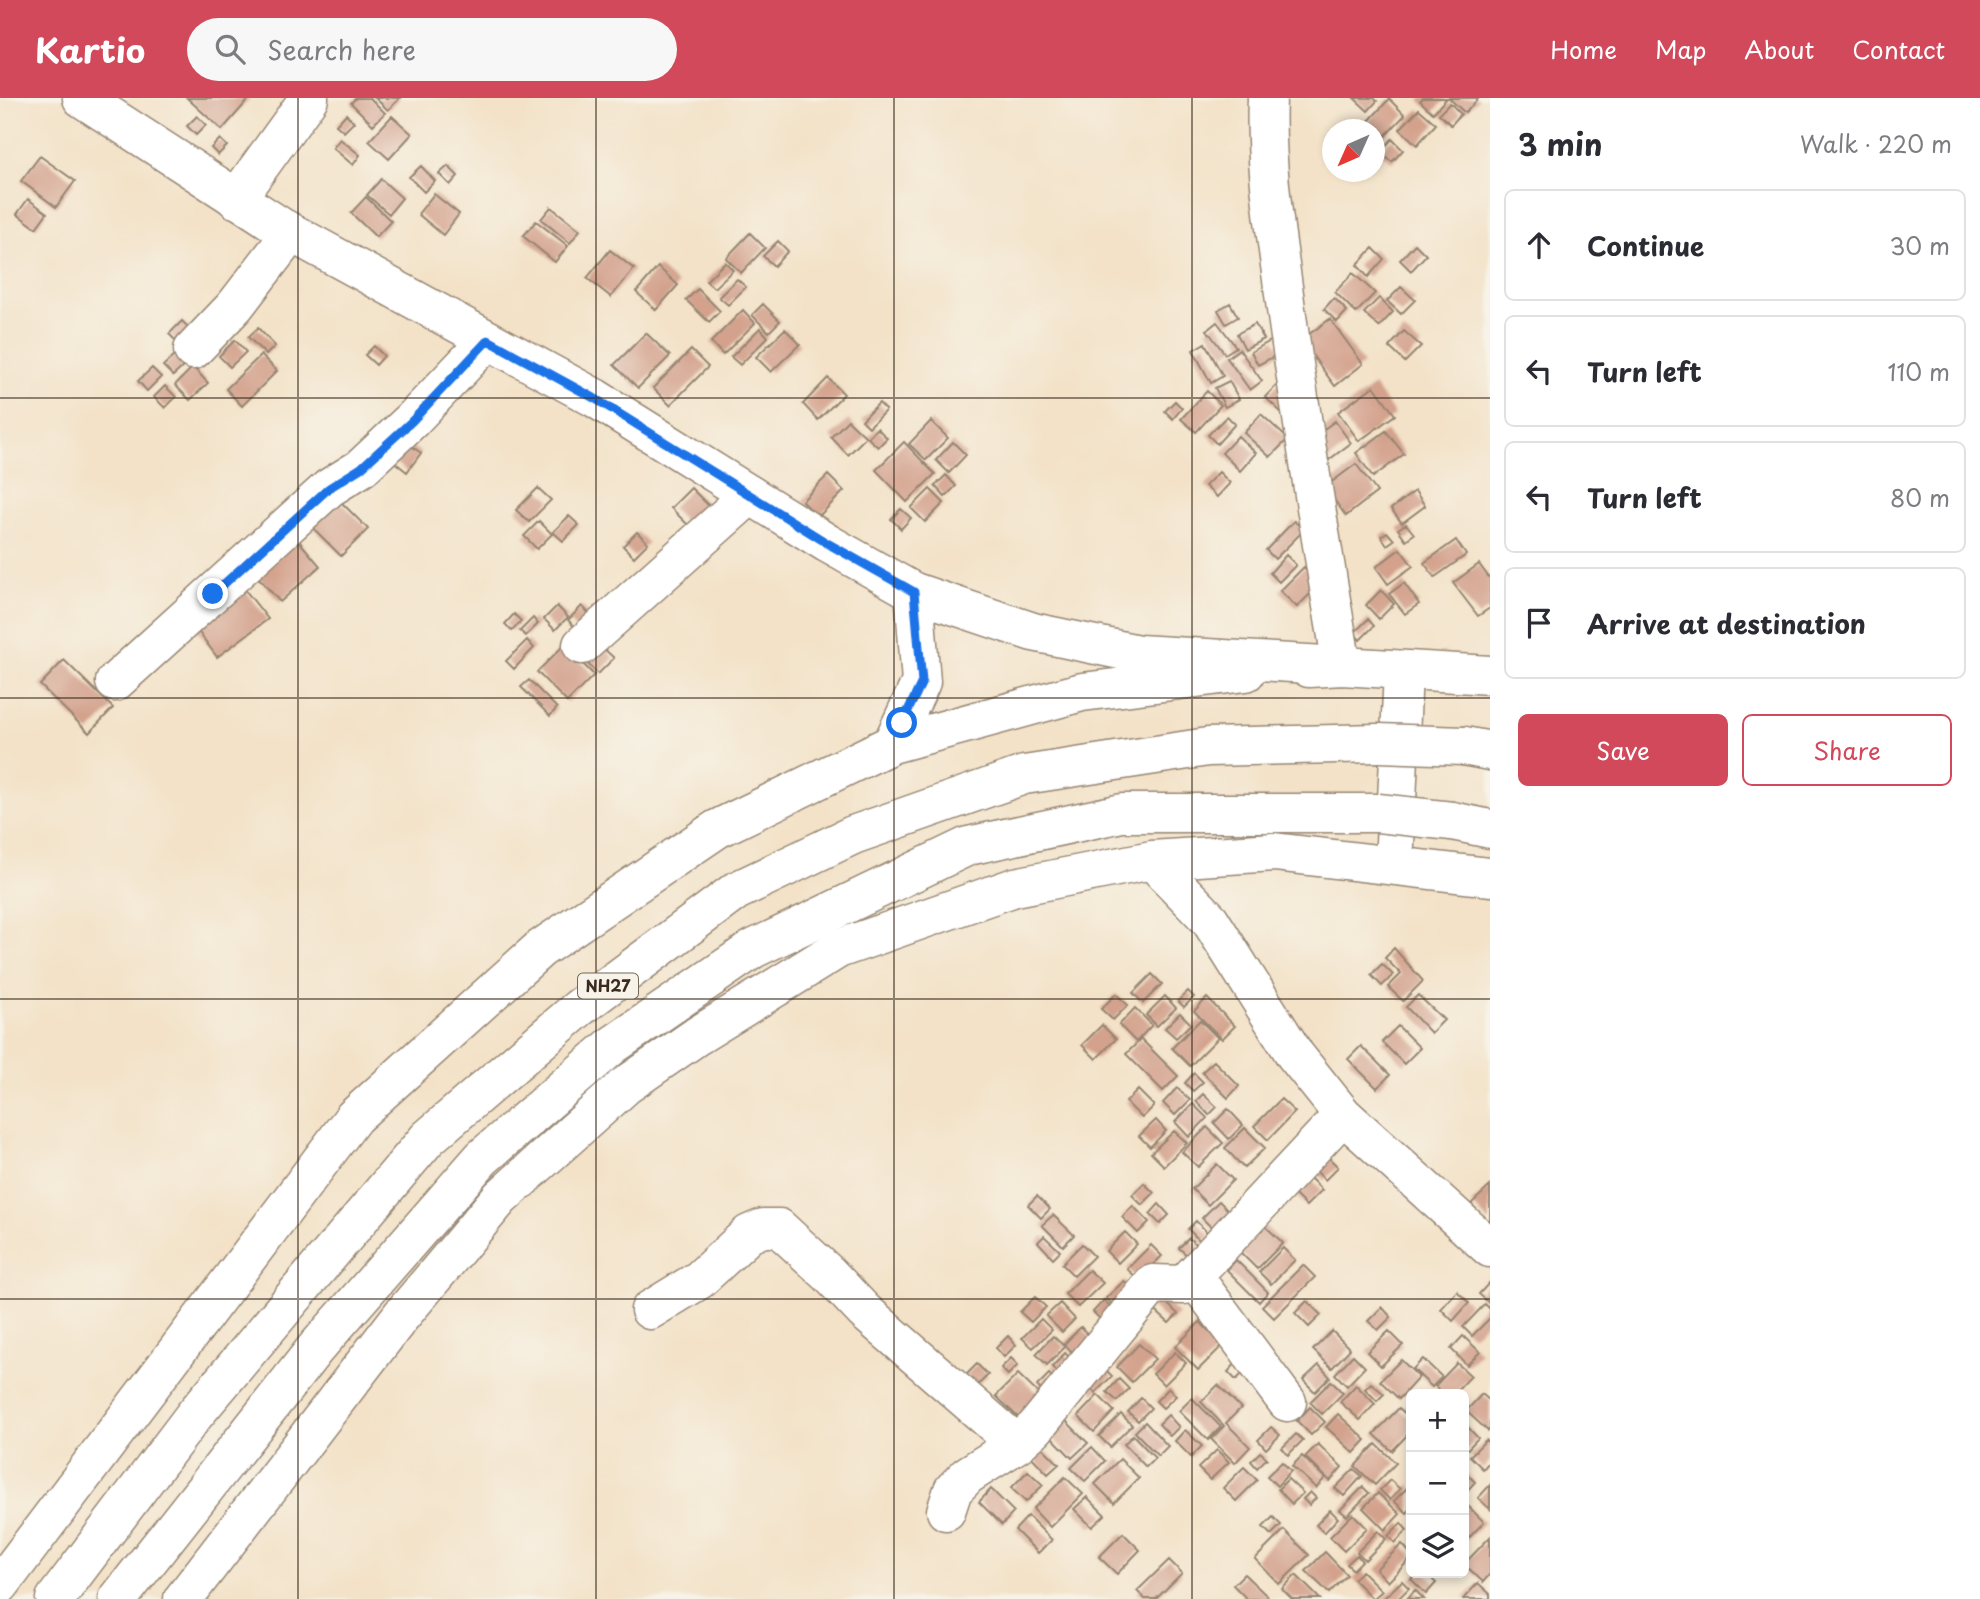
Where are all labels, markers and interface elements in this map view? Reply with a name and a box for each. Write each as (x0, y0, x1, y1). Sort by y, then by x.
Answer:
search box (187, 18, 677, 81)
text: Kartio (35, 24, 145, 74)
icon: search (211, 30, 249, 68)
text: Search here (267, 30, 416, 69)
text: Home (1550, 31, 1617, 67)
text: Map (1655, 31, 1706, 67)
text: About (1744, 31, 1814, 67)
text: Contact (1852, 31, 1945, 67)
north arrow (1322, 119, 1385, 182)
text: 3 min (1518, 121, 1603, 166)
text: Walk · 220 m (1800, 126, 1952, 161)
icon: ahead (1520, 226, 1558, 264)
text: Continue (1587, 226, 1704, 265)
text: 30 m (1889, 228, 1950, 263)
icon: left (1520, 352, 1558, 390)
text: Turn left (1587, 352, 1702, 391)
text: 110 m (1888, 354, 1950, 389)
icon: left (1520, 478, 1558, 516)
text: Turn left (1587, 478, 1702, 517)
text: 80 m (1890, 480, 1950, 515)
route end (197, 578, 228, 609)
icon: arrive (1520, 604, 1558, 642)
text: Arrive at destination (1587, 604, 1866, 643)
route start (886, 707, 917, 738)
button: Save (1518, 714, 1728, 786)
button: Share (1742, 714, 1952, 786)
road number: NH27 (578, 974, 638, 998)
map controls (1406, 1389, 1469, 1578)
button: + (1406, 1389, 1469, 1452)
button: − (1406, 1452, 1469, 1515)
button: layers (1406, 1515, 1469, 1578)

